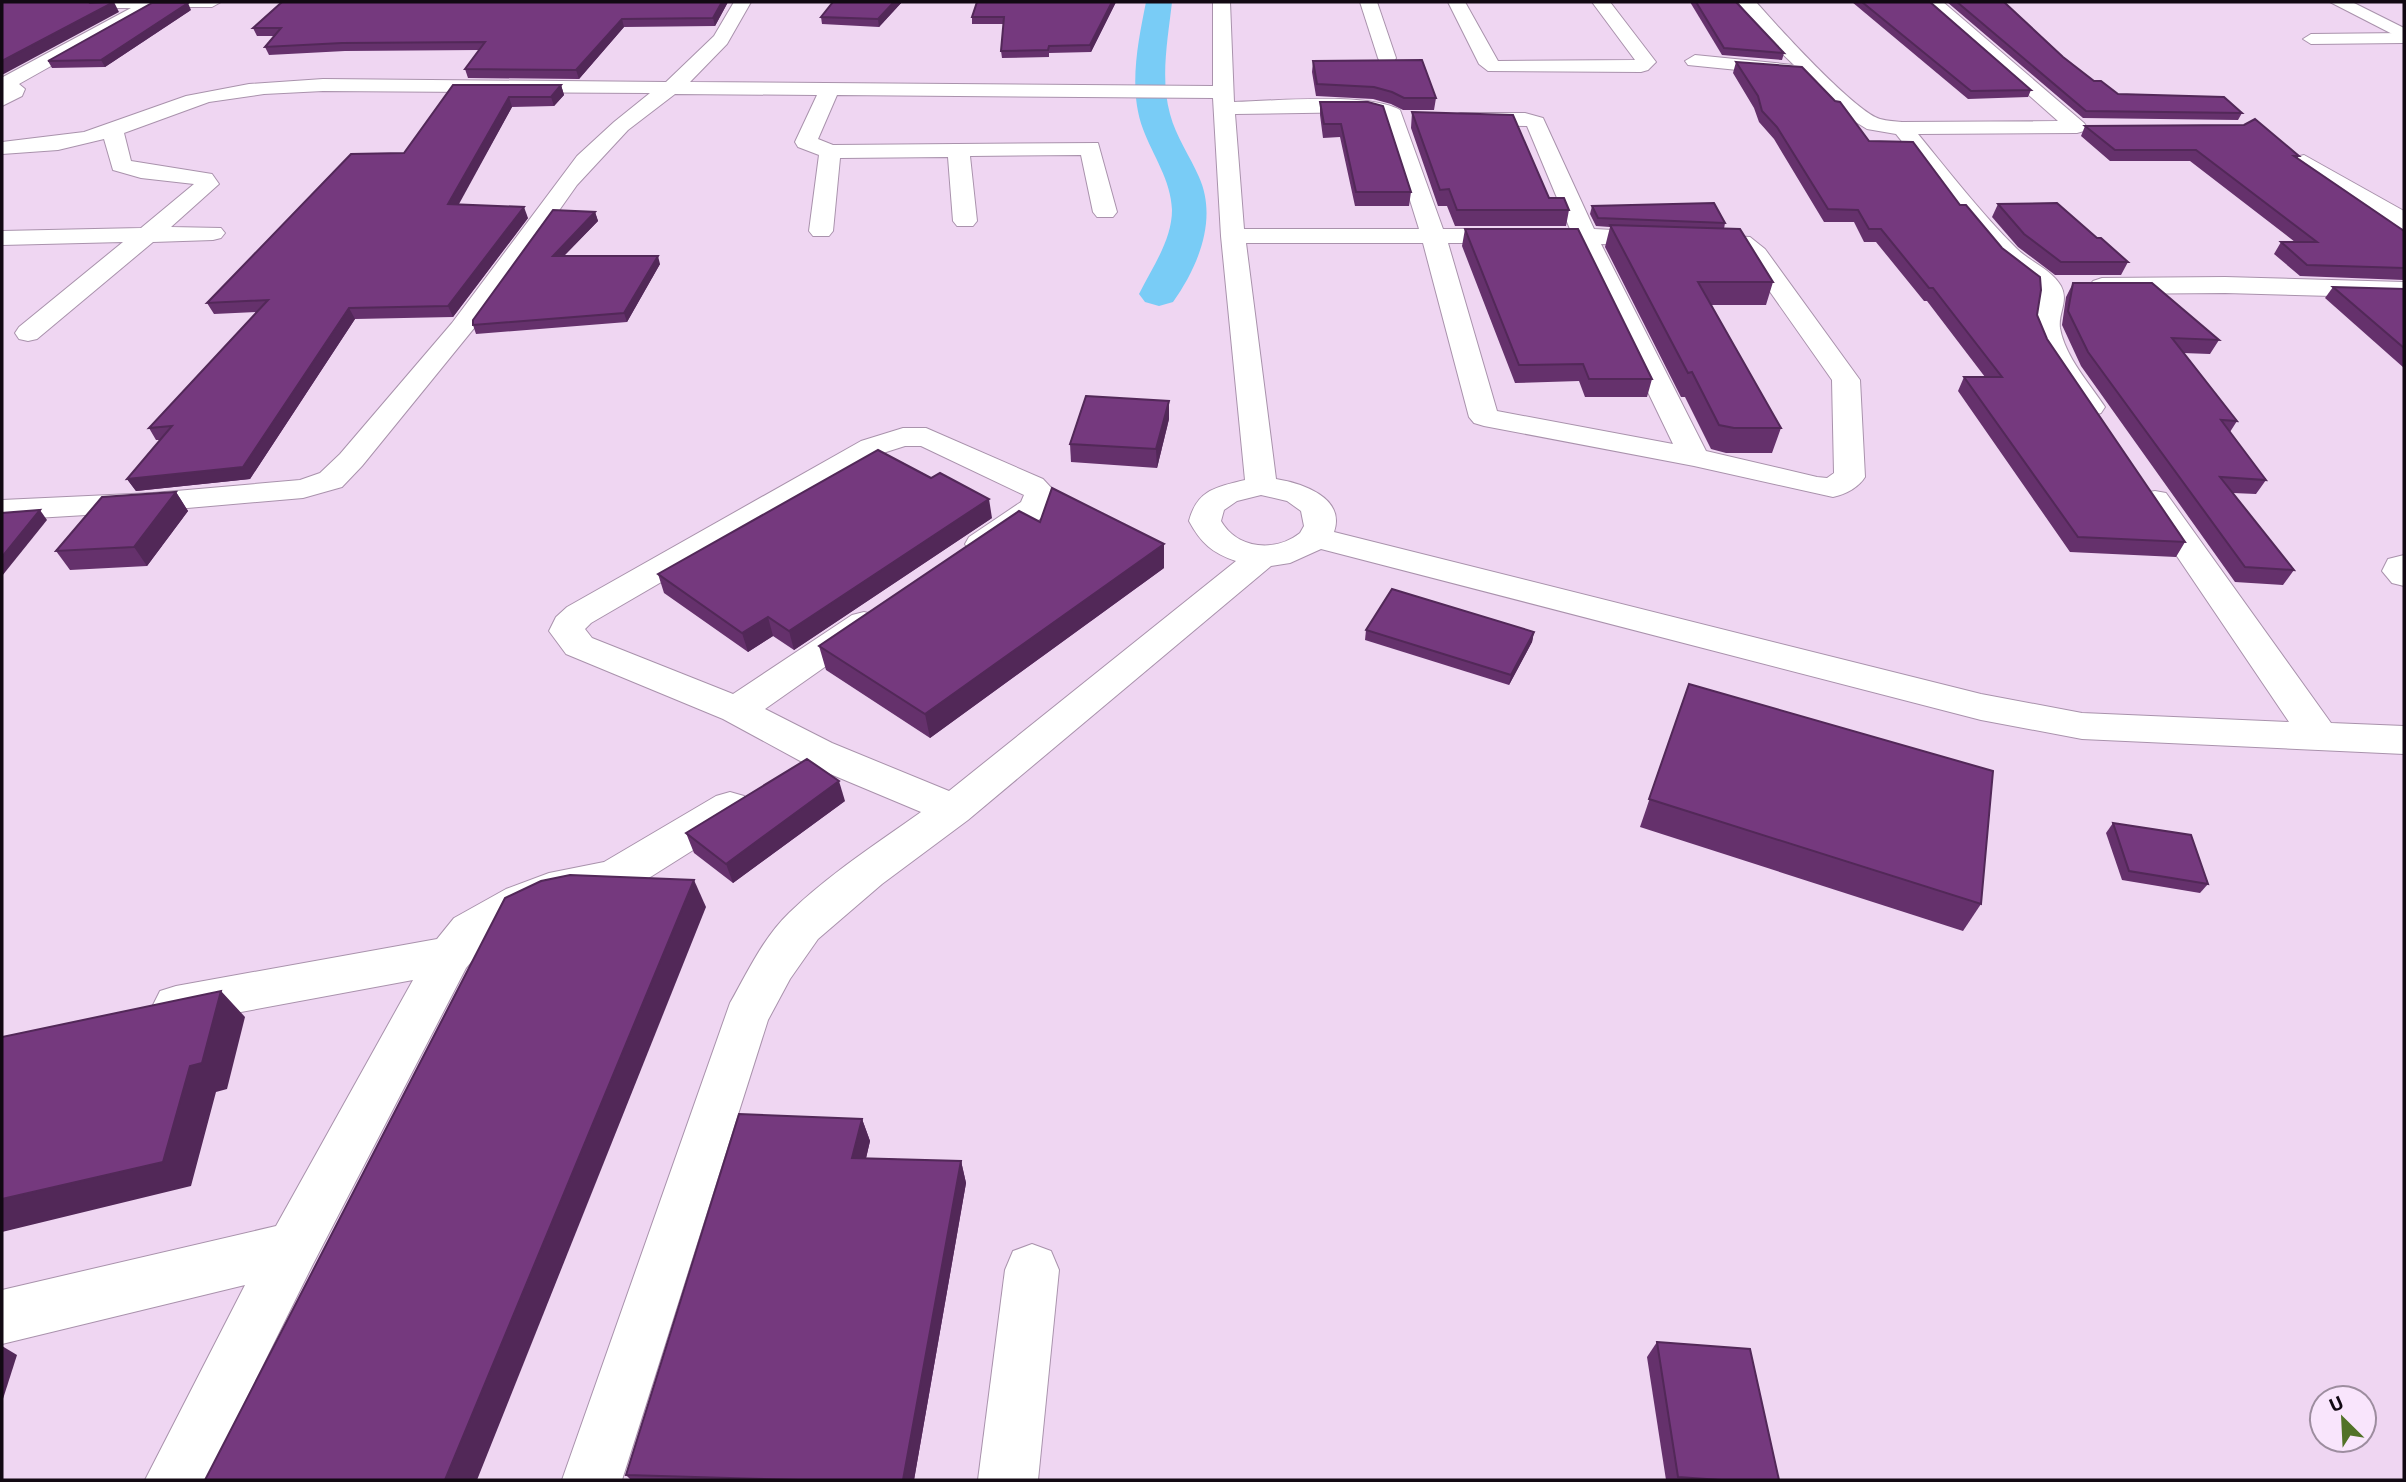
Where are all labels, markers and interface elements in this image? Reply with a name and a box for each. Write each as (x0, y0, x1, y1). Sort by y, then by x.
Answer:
north arrow (2308, 1384, 2378, 1454)
text: U (2325, 1390, 2347, 1416)

